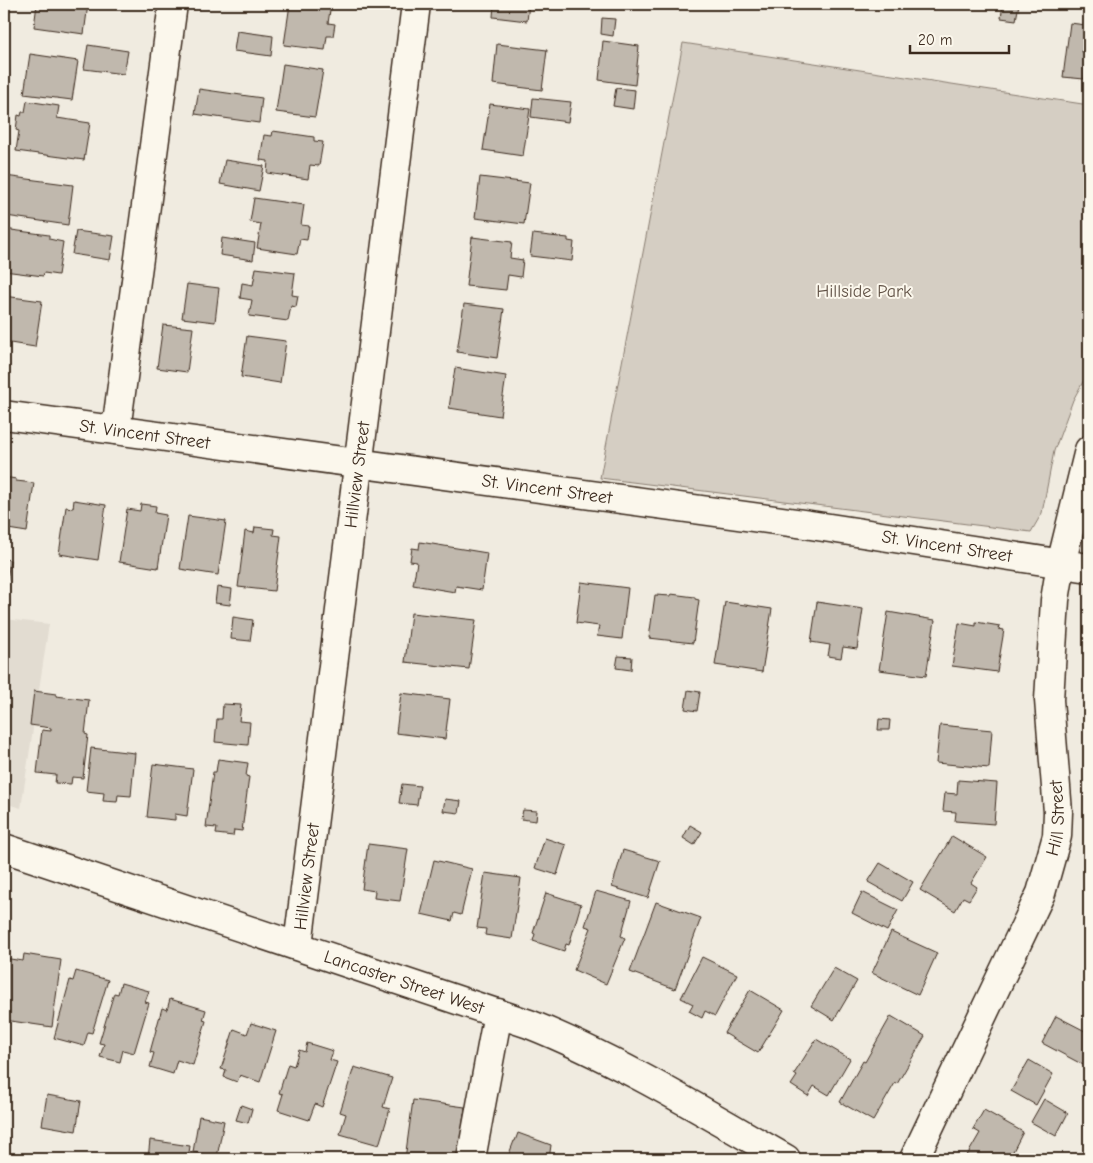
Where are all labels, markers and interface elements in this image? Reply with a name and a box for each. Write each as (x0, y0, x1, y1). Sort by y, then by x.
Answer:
scale bar (910, 22, 1009, 54)
text: 20 m (918, 31, 952, 49)
park label: Hillside Park (816, 281, 912, 302)
street label: St. Vincent Street (78, 415, 212, 454)
street label: Hillview Street (340, 419, 375, 529)
street label: St. Vincent Street (480, 470, 614, 509)
street label: St. Vincent Street (880, 526, 1014, 567)
street label: Hill Street (1042, 778, 1069, 858)
street label: Hillview Street (290, 821, 324, 931)
street label: Lancaster Street West (321, 946, 488, 1019)

